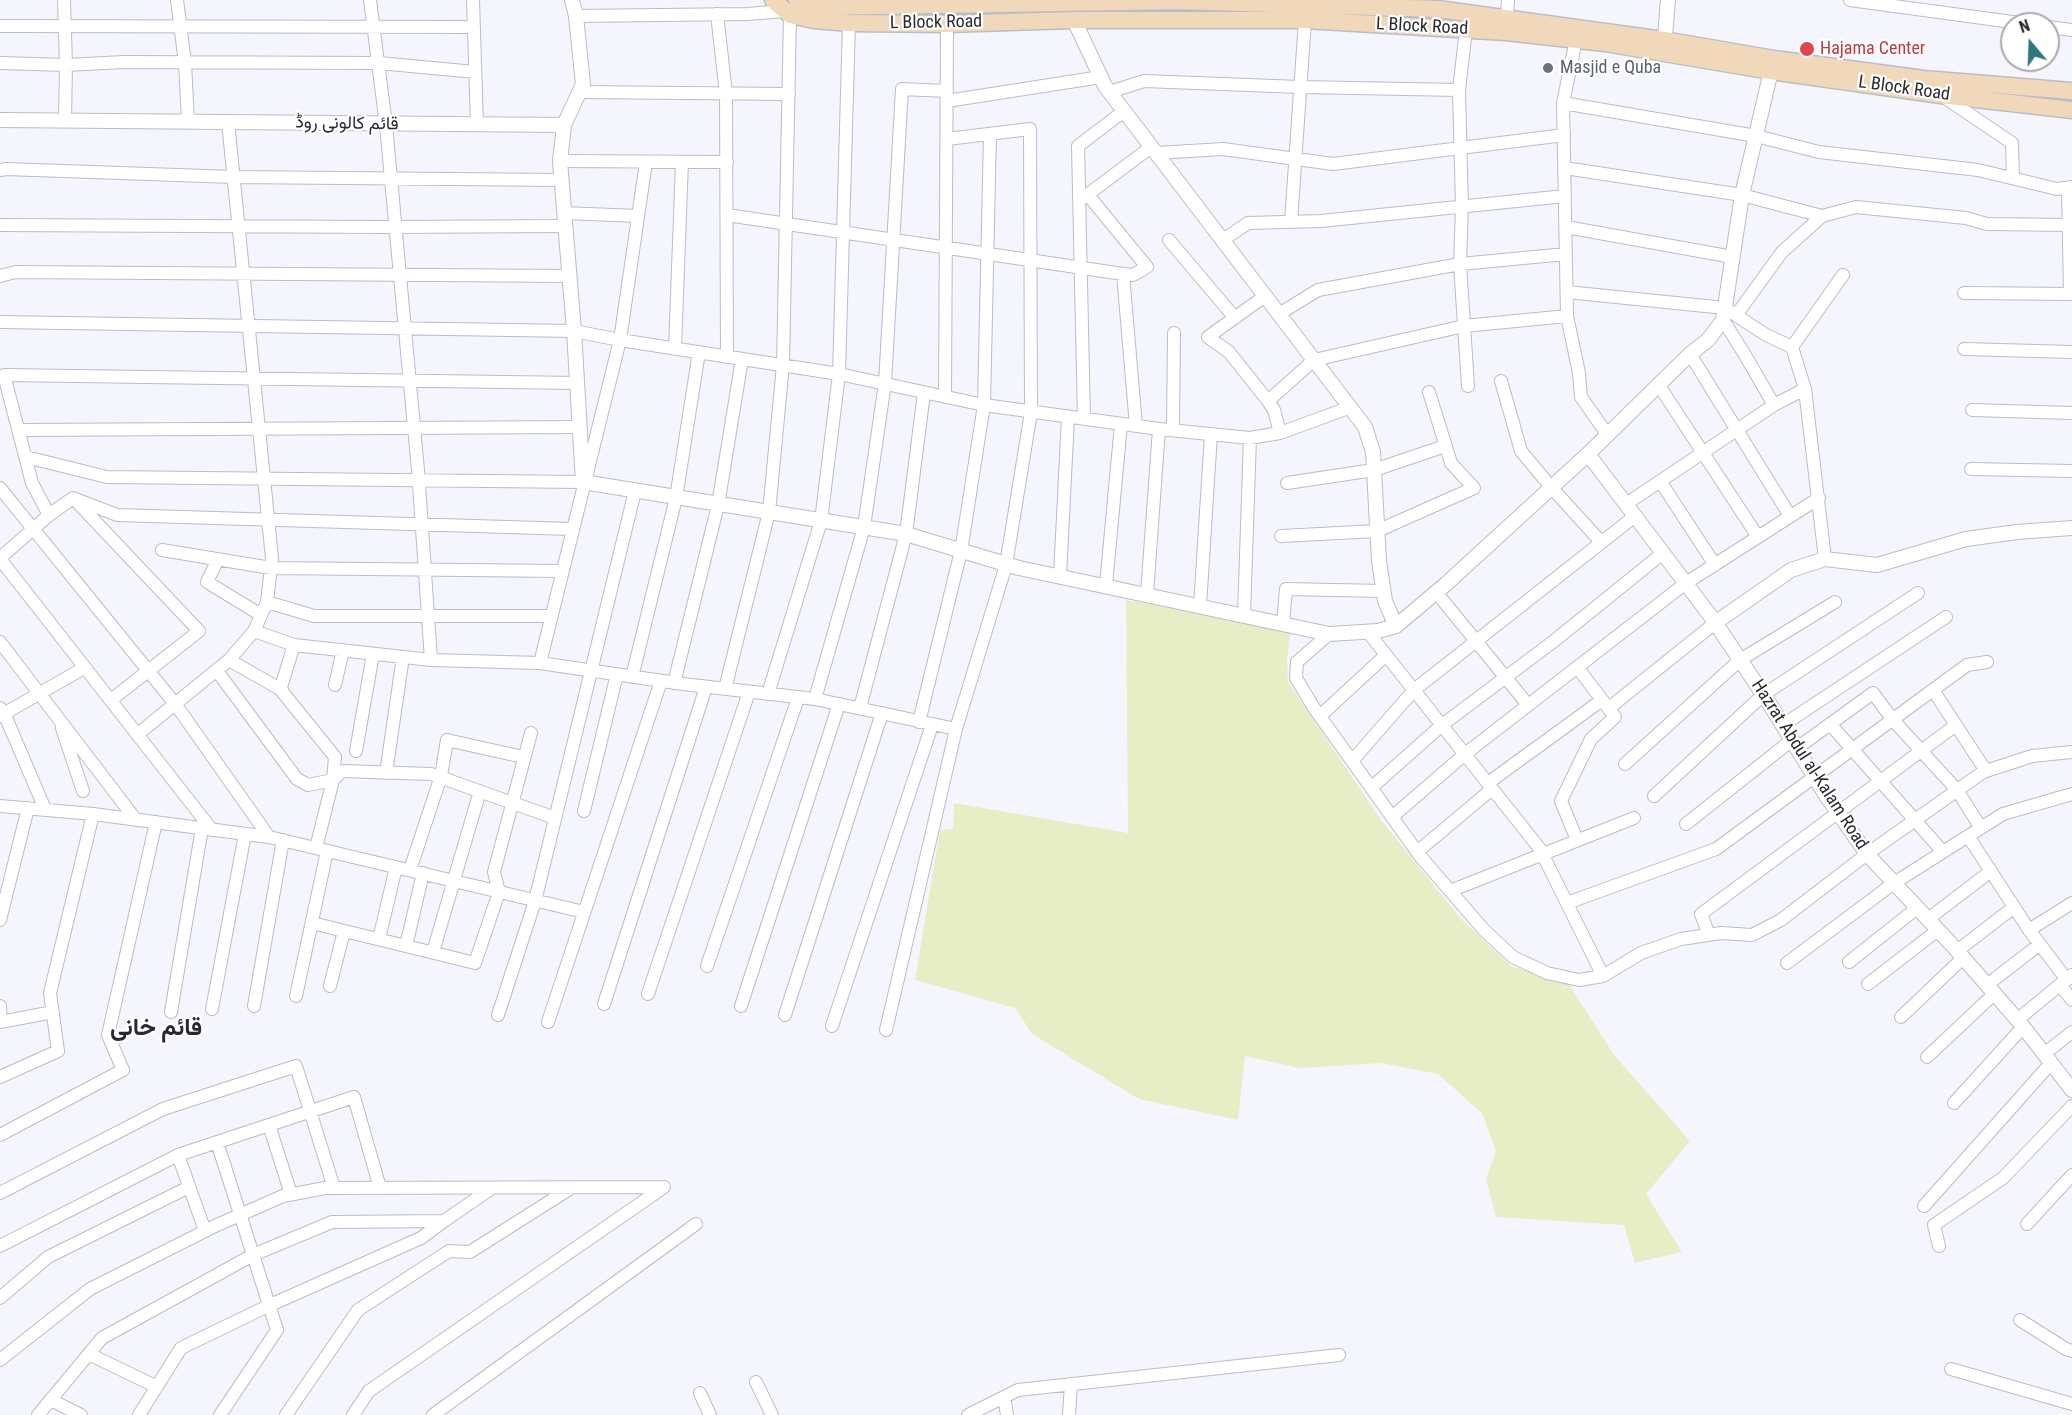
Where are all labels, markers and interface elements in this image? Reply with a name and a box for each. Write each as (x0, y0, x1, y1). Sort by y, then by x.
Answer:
street label: L Block Road (890, 11, 982, 35)
north arrow (2000, 12, 2060, 72)
street label: L Block Road (1375, 14, 1469, 40)
text: N (2017, 16, 2032, 37)
place label: Hajama Center (1820, 38, 1925, 60)
marker: Hajama Center (1798, 40, 1816, 58)
place label: Masjid e Quba (1560, 57, 1661, 79)
marker: Masjid e Quba (1541, 61, 1555, 75)
street label: L Block Road (1857, 72, 1951, 106)
street label: قائم کالونی روڈ (295, 112, 399, 136)
street label: Hazrat Abdul al-Kalam Road (1746, 676, 1872, 854)
district label: قائم خانى (110, 1015, 202, 1043)

